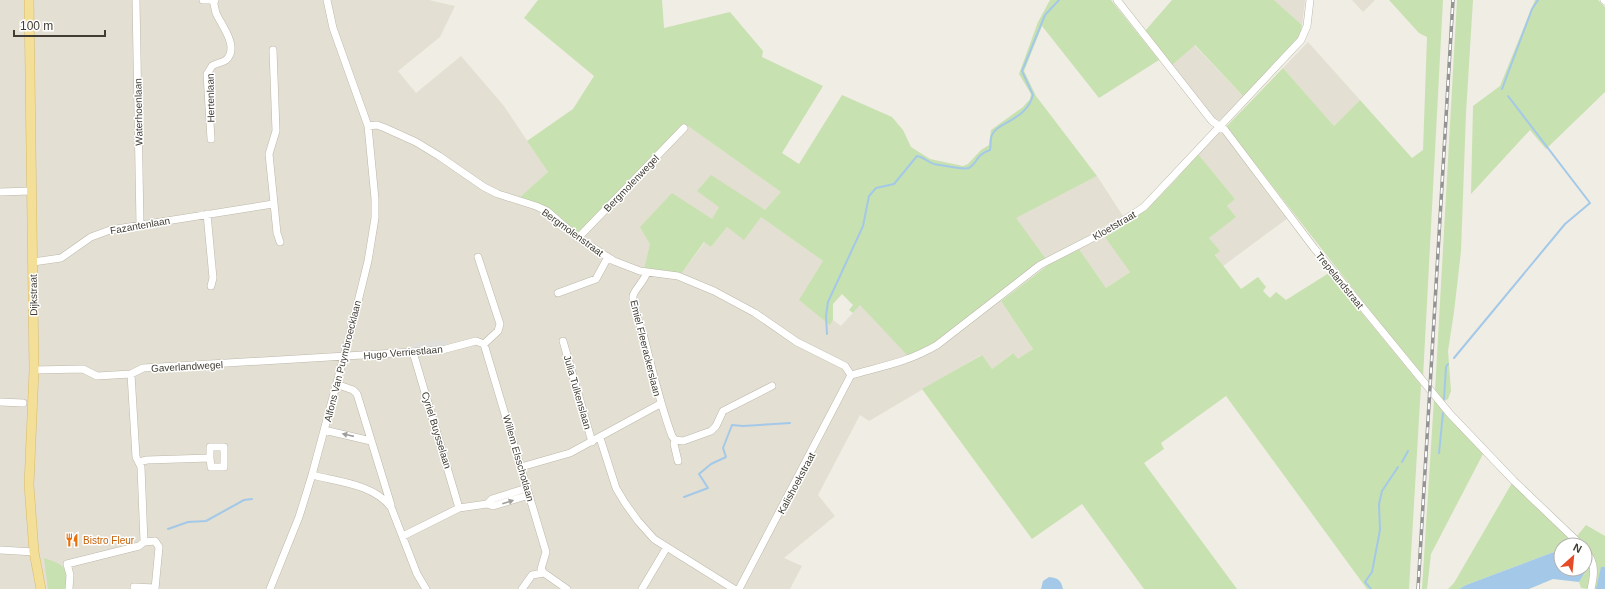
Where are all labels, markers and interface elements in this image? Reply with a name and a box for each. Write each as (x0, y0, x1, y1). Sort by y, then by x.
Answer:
scale bar (14, 12, 105, 38)
text: 100 m (20, 19, 53, 33)
street label: Hertenlaan (205, 73, 216, 123)
street label: Waterhoenlaan (132, 78, 145, 146)
street label: Bergmolenwegel (602, 153, 661, 214)
street label: Bergmolenstraat (540, 206, 606, 259)
street label: Kloetstraat (1091, 209, 1138, 242)
street label: Fazantenlaan (109, 215, 171, 236)
street label: Trepelandstraat (1313, 250, 1366, 311)
street label: Dijkstraat (28, 274, 39, 316)
street label: Alfons Van Puymbroecklaan (322, 299, 363, 423)
street label: Emiel Fleerackerslaan (628, 299, 663, 397)
street label: Hugo Verriestlaan (363, 344, 443, 361)
street label: Julia Tulkenslaan (562, 354, 593, 431)
street label: Gaverlandwegel (151, 359, 223, 374)
street label: Cyriel Buysselaan (420, 390, 453, 470)
street label: Willem Elsschotlaan (501, 414, 536, 503)
one-way arrow (342, 432, 354, 438)
street label: Kalishoekstraat (776, 450, 817, 516)
one-way arrow (502, 499, 514, 505)
restaurant icon: Bistro Fleur (64, 532, 80, 548)
place label: Bistro Fleur (83, 535, 135, 546)
north arrow (1553, 537, 1593, 577)
text: N (1571, 541, 1584, 555)

